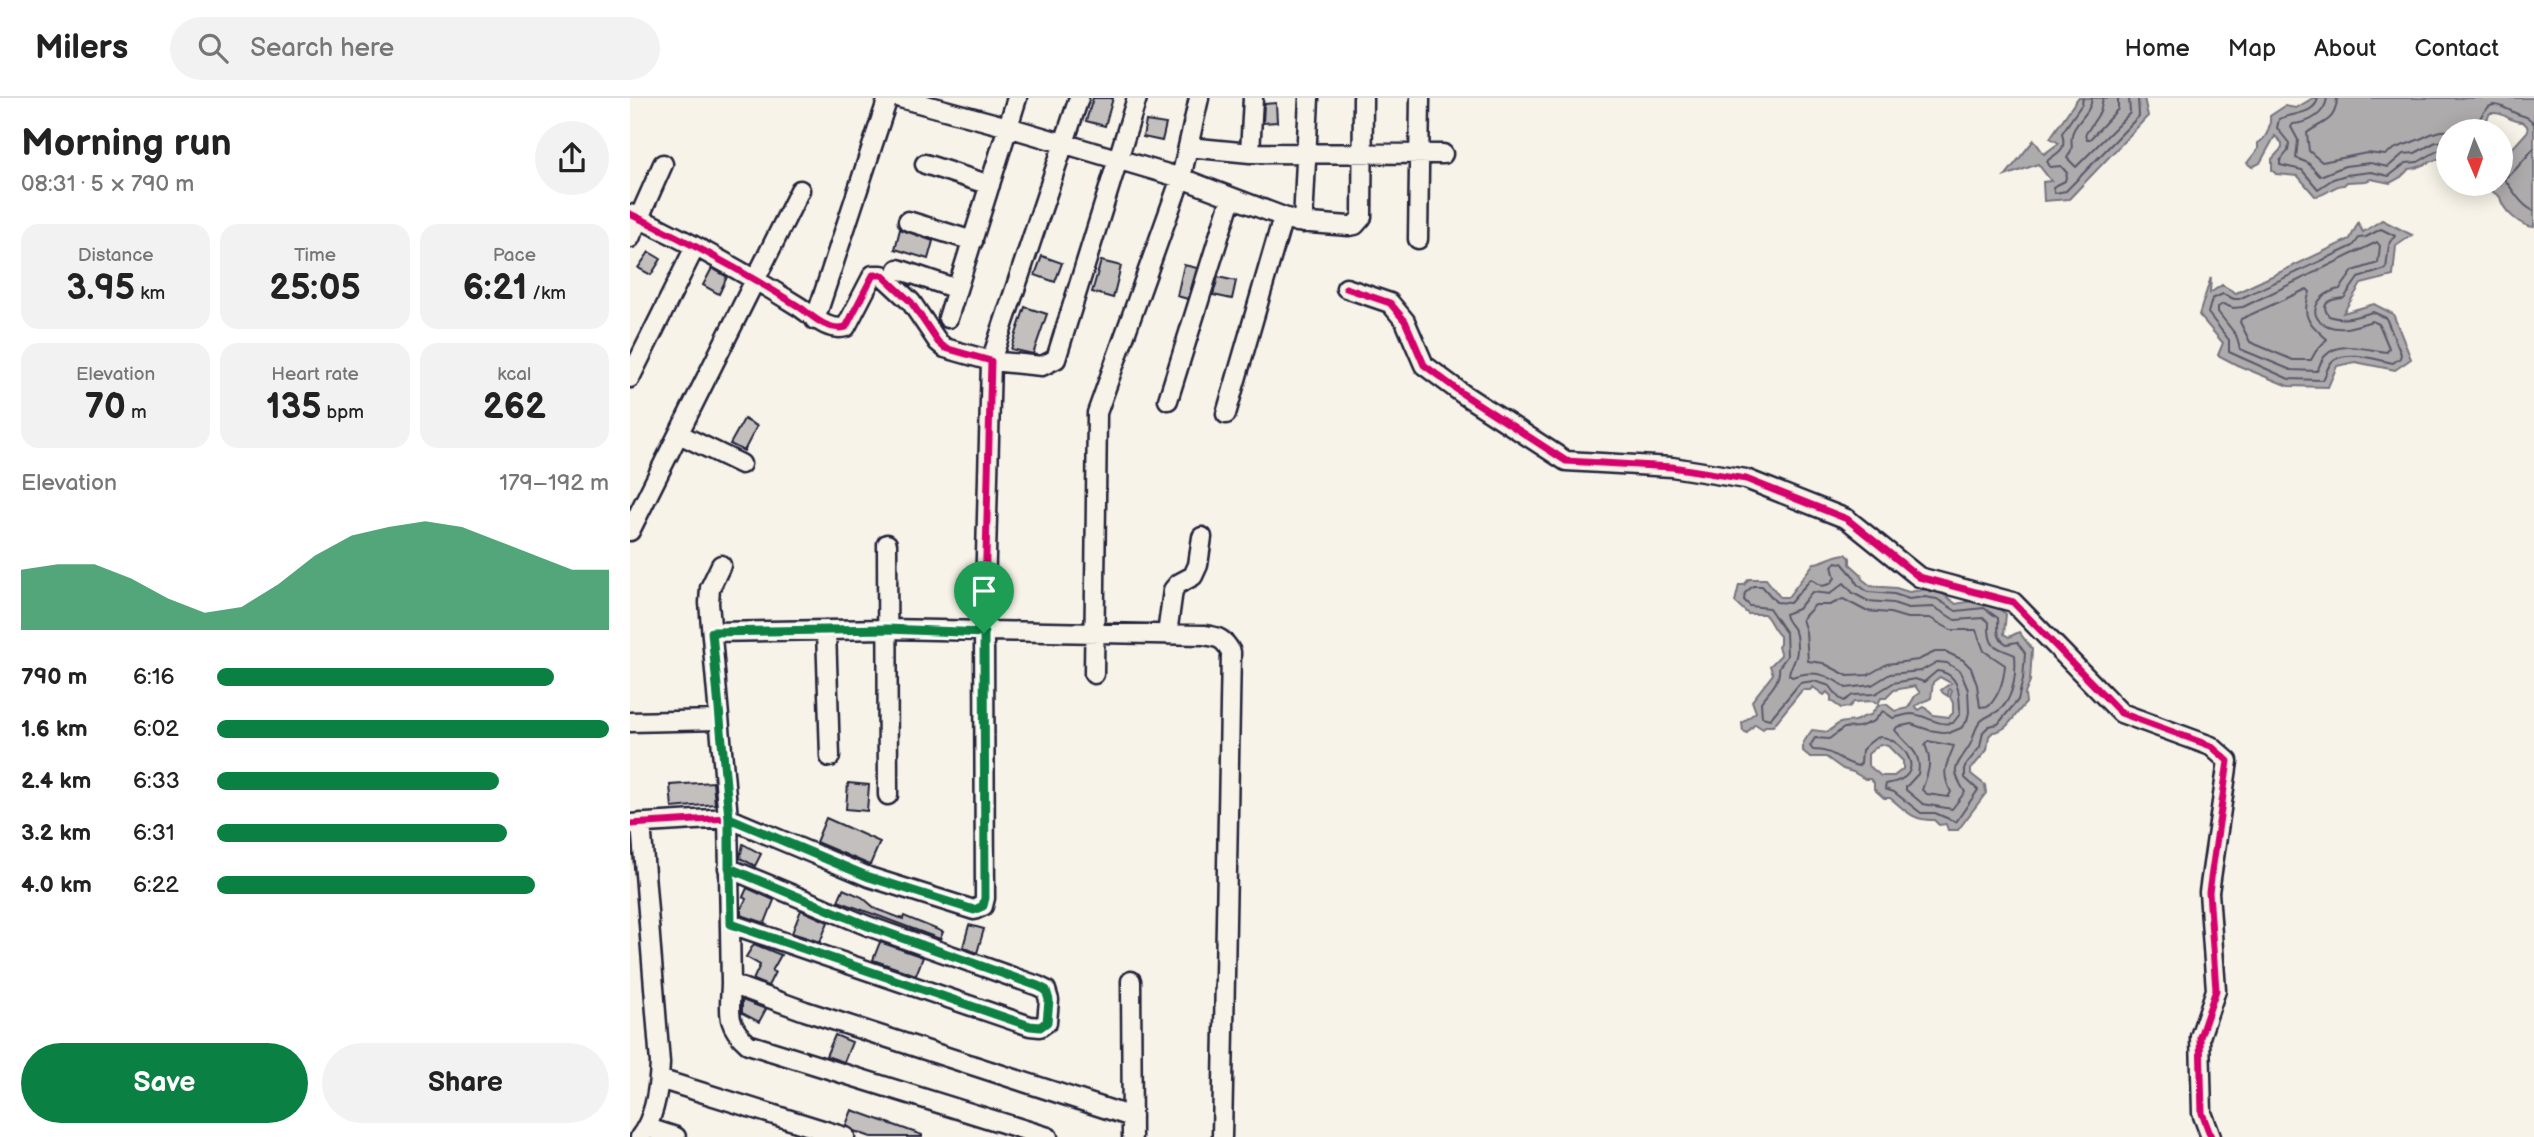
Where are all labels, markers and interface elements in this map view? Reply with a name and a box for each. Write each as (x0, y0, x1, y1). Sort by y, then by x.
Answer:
search box (170, 17, 660, 80)
text: Milers (35, 28, 128, 68)
icon: search (194, 29, 232, 67)
text: Search here (250, 33, 394, 64)
text: Home (2125, 34, 2190, 63)
text: Map (2228, 34, 2276, 63)
text: About (2314, 34, 2376, 63)
text: Contact (2414, 34, 2499, 63)
north arrow (2436, 119, 2513, 196)
map controls (2436, 119, 2513, 196)
text: Morning run (21, 121, 232, 166)
button: share (535, 121, 609, 195)
text: 08:31 · 5 × 790 m (21, 170, 194, 198)
text: Distance (78, 244, 154, 267)
text: Time (294, 244, 336, 267)
text: Pace (493, 244, 536, 267)
text: 3.95 (66, 267, 135, 310)
text: 25:05 (269, 267, 361, 310)
text: 6:21 (463, 267, 527, 310)
text: km (135, 282, 165, 305)
text: /km (527, 282, 566, 305)
text: Elevation (76, 363, 155, 386)
text: Heart rate (271, 363, 359, 386)
text: kcal (497, 363, 531, 386)
text: 70 (85, 386, 126, 429)
text: 135 (266, 386, 321, 429)
text: 262 (483, 386, 546, 429)
text: m (126, 401, 147, 424)
text: bpm (321, 401, 364, 424)
text: Elevation (21, 469, 117, 497)
text: 179–192 m (499, 469, 609, 497)
pin (954, 561, 1014, 633)
icon: arrive (965, 572, 1003, 610)
text: 790 m (21, 663, 87, 691)
text: 6:16 (133, 663, 175, 691)
text: 1.6 km (21, 715, 88, 743)
text: 6:02 (133, 715, 179, 743)
text: 2.4 km (21, 767, 91, 795)
text: 6:33 (133, 767, 180, 795)
text: 3.2 km (21, 819, 91, 847)
text: 6:31 (133, 819, 175, 847)
text: 4.0 km (21, 871, 92, 899)
text: 6:22 (133, 871, 179, 899)
button: Save (21, 1043, 308, 1123)
button: Share (322, 1043, 609, 1123)

